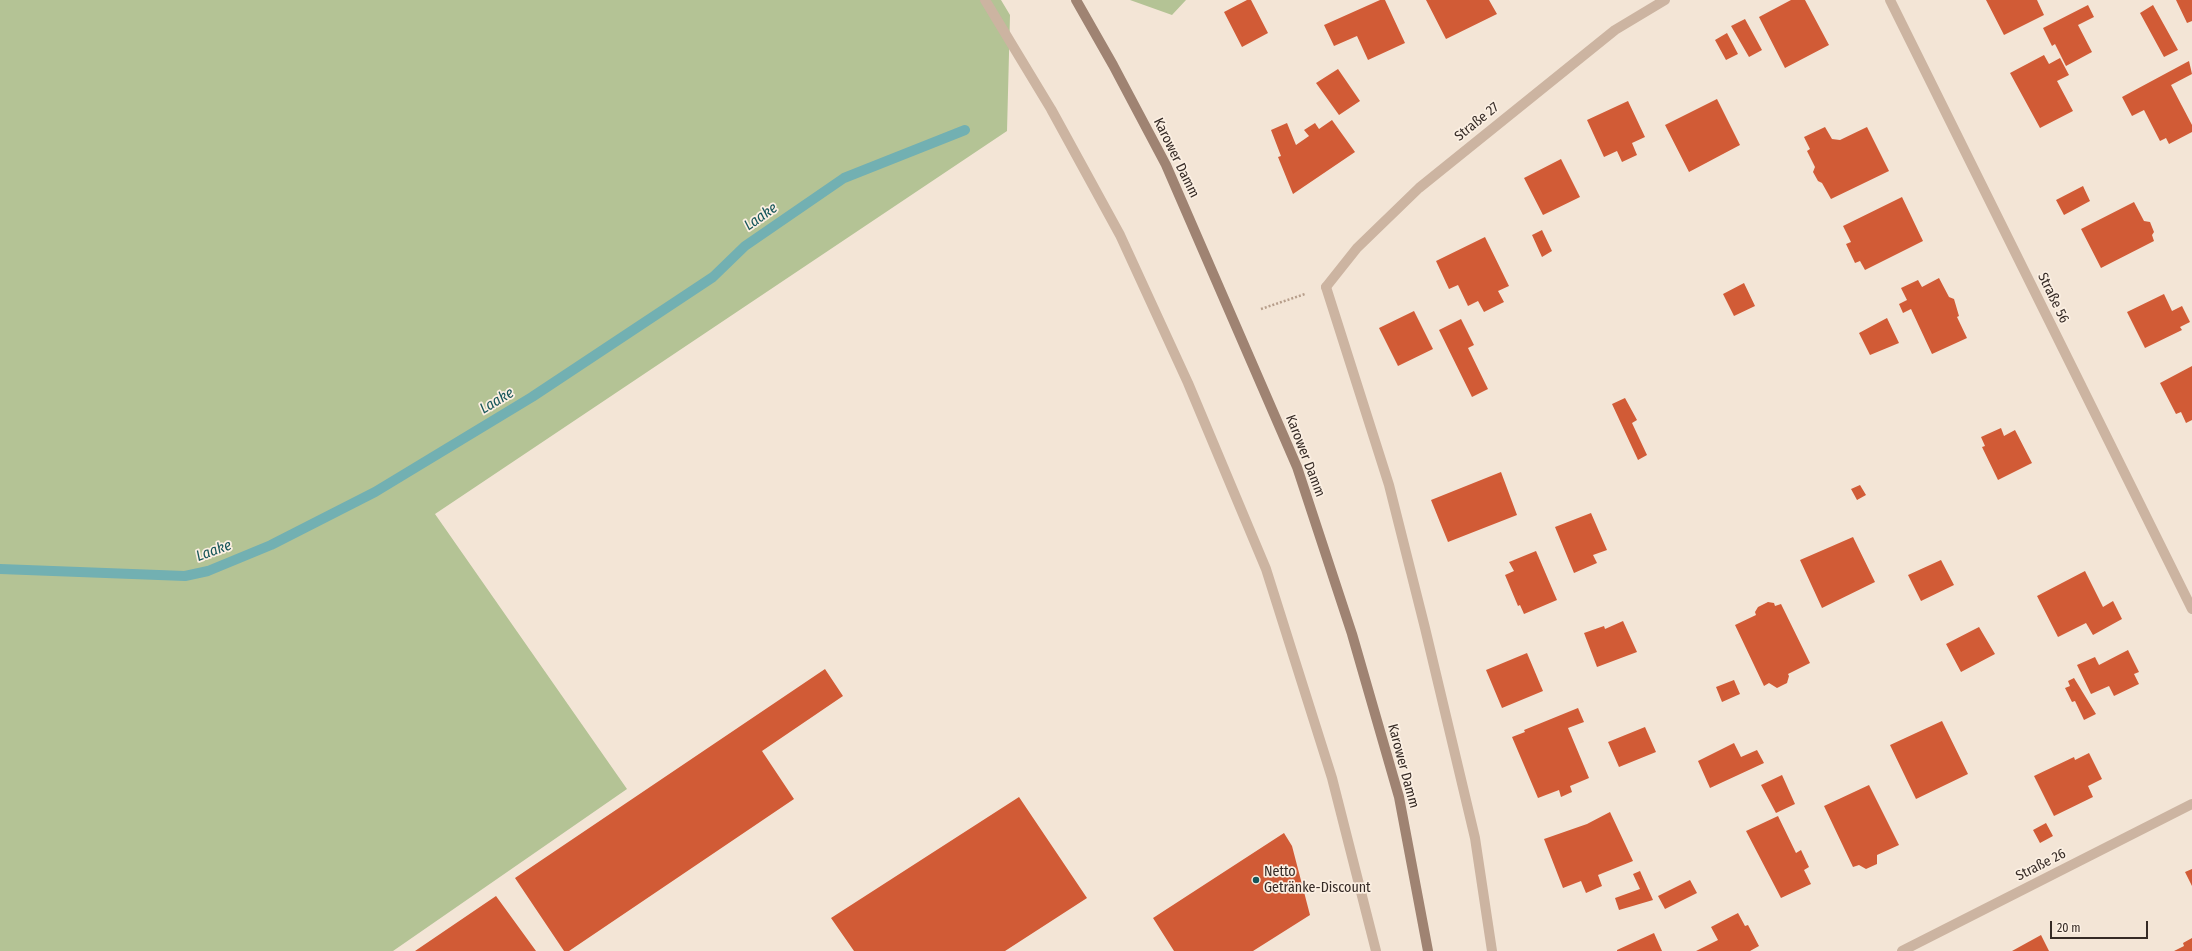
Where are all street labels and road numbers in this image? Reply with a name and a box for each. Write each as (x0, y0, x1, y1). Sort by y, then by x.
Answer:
street label: Straße 27 (1451, 99, 1503, 145)
street label: Karower Damm (1149, 115, 1203, 201)
street label: Straße 56 (2034, 270, 2072, 326)
street label: Karower Damm (1282, 413, 1328, 499)
street label: Karower Damm (1384, 722, 1422, 810)
street label: Straße 26 (2013, 845, 2069, 885)

